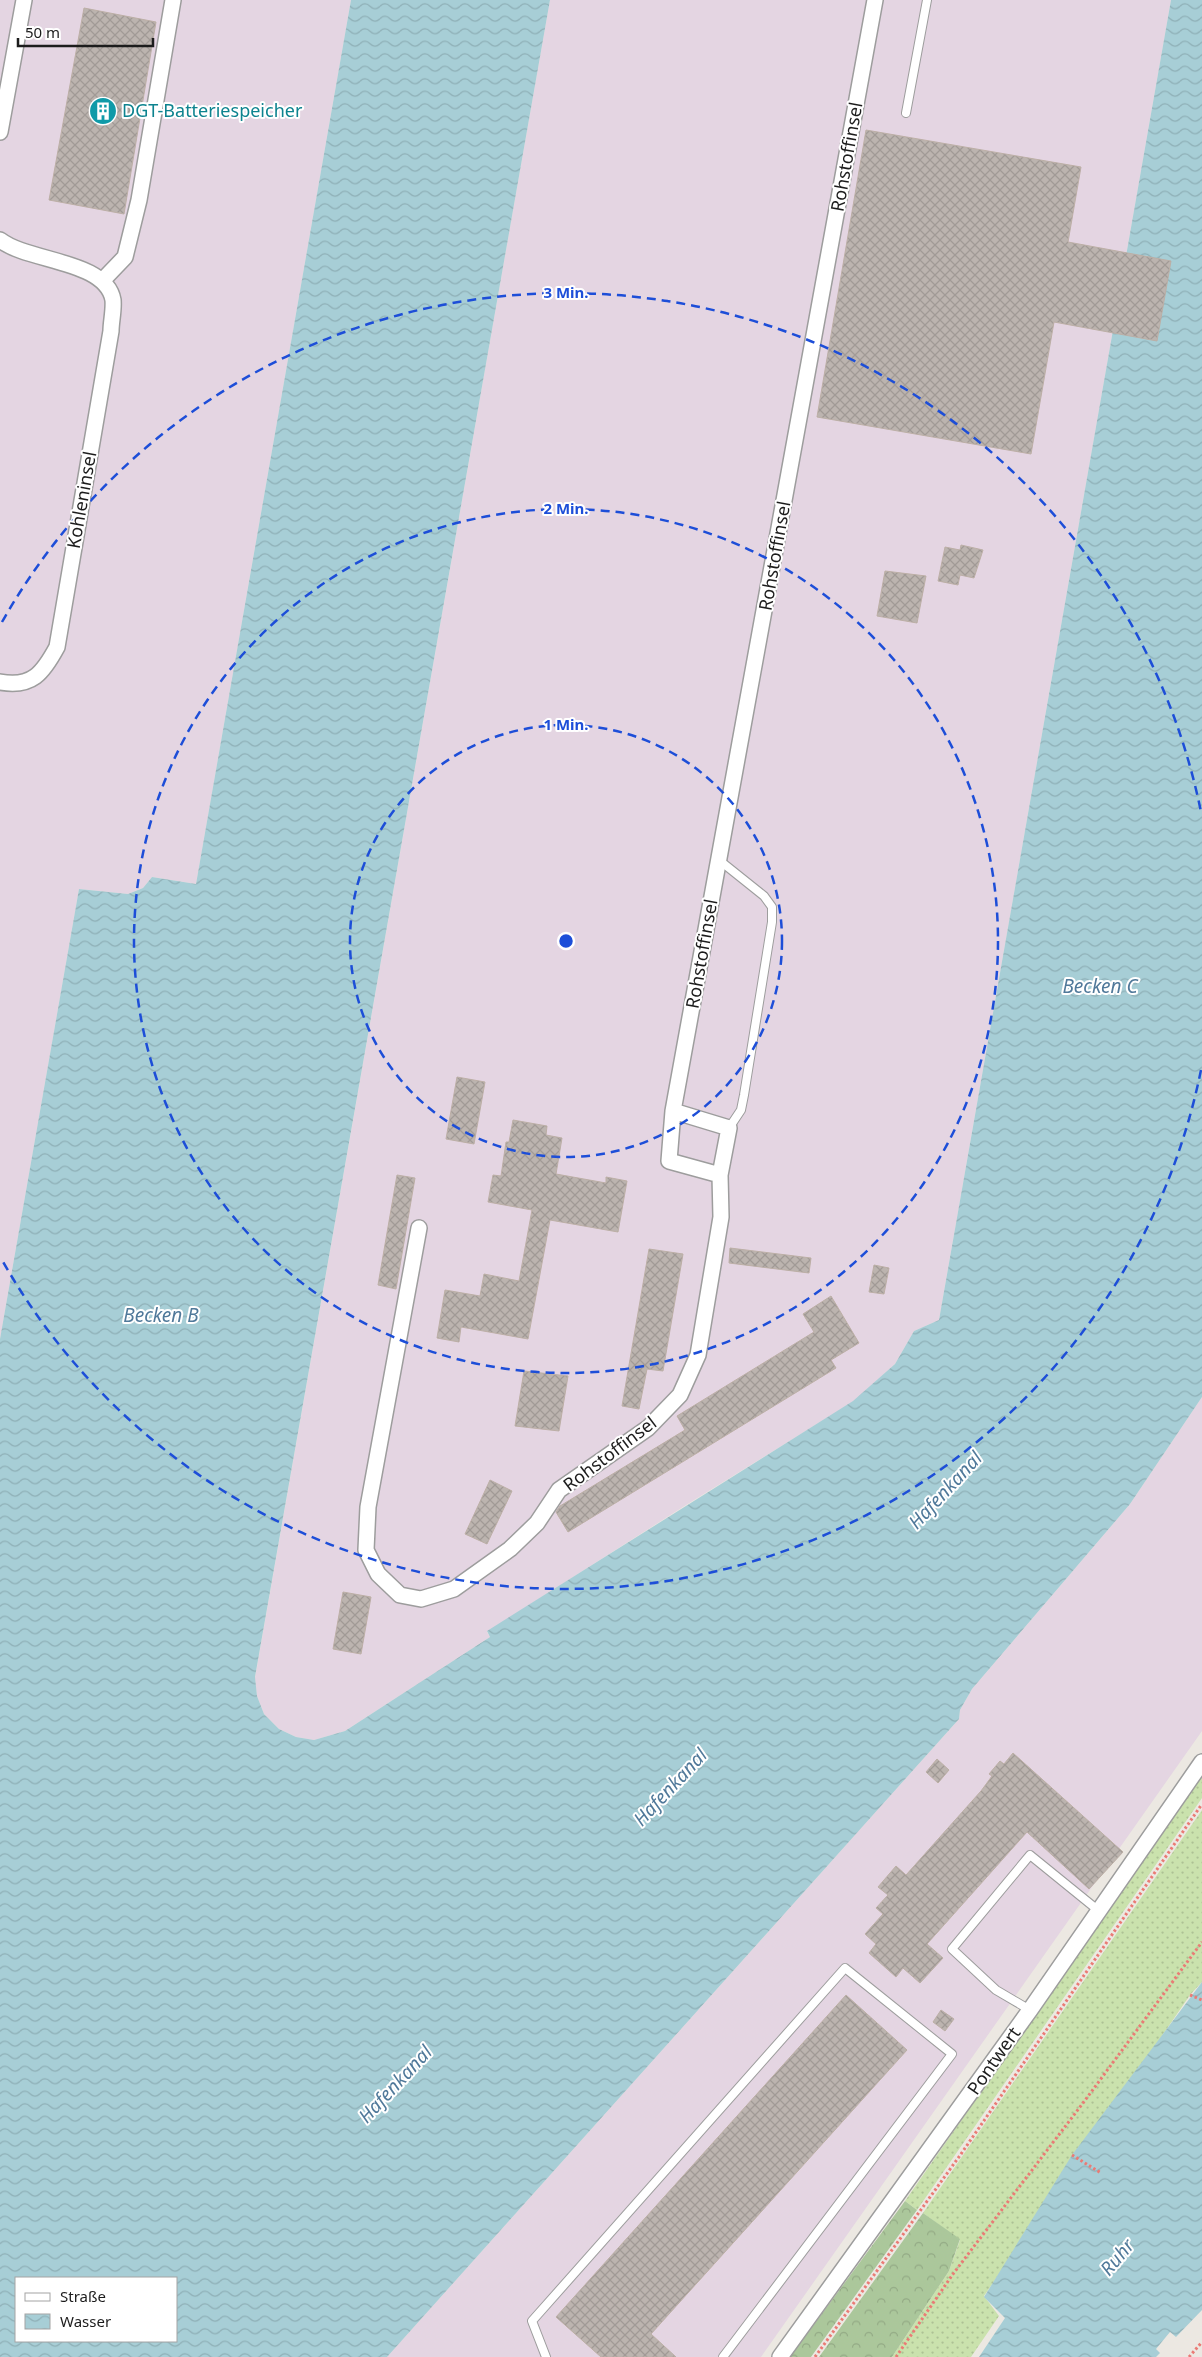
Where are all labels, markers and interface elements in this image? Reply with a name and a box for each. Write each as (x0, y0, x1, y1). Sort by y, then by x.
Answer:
scale bar (18, 15, 152, 47)
text: 50 m (25, 22, 60, 42)
building icon: DGT-Batteriespeicher (88, 96, 118, 126)
place label: DGT-Batteriespeicher (122, 98, 303, 122)
street label: Rohstoffinsel (825, 100, 867, 213)
text: 3 Min. (543, 282, 589, 302)
street label: Kohleninsel (61, 449, 101, 550)
text: 2 Min. (543, 498, 589, 518)
street label: Rohstoffinsel (753, 499, 795, 612)
text: 1 Min. (543, 714, 589, 734)
street label: Rohstoffinsel (680, 897, 722, 1010)
centre of rings (557, 932, 575, 950)
water label: Becken C (1062, 973, 1139, 999)
water label: Becken B (123, 1302, 199, 1328)
street label: Rohstoffinsel (558, 1410, 661, 1496)
water label: Hafenkanal (902, 1445, 988, 1534)
water label: Hafenkanal (627, 1742, 713, 1831)
street label: Pontwert (961, 2021, 1026, 2099)
water label: Hafenkanal (352, 2039, 438, 2128)
water label: Ruhr (1094, 2232, 1141, 2281)
legend (15, 2277, 178, 2342)
text: Straße (60, 2286, 106, 2306)
text: Wasser (60, 2311, 111, 2331)

